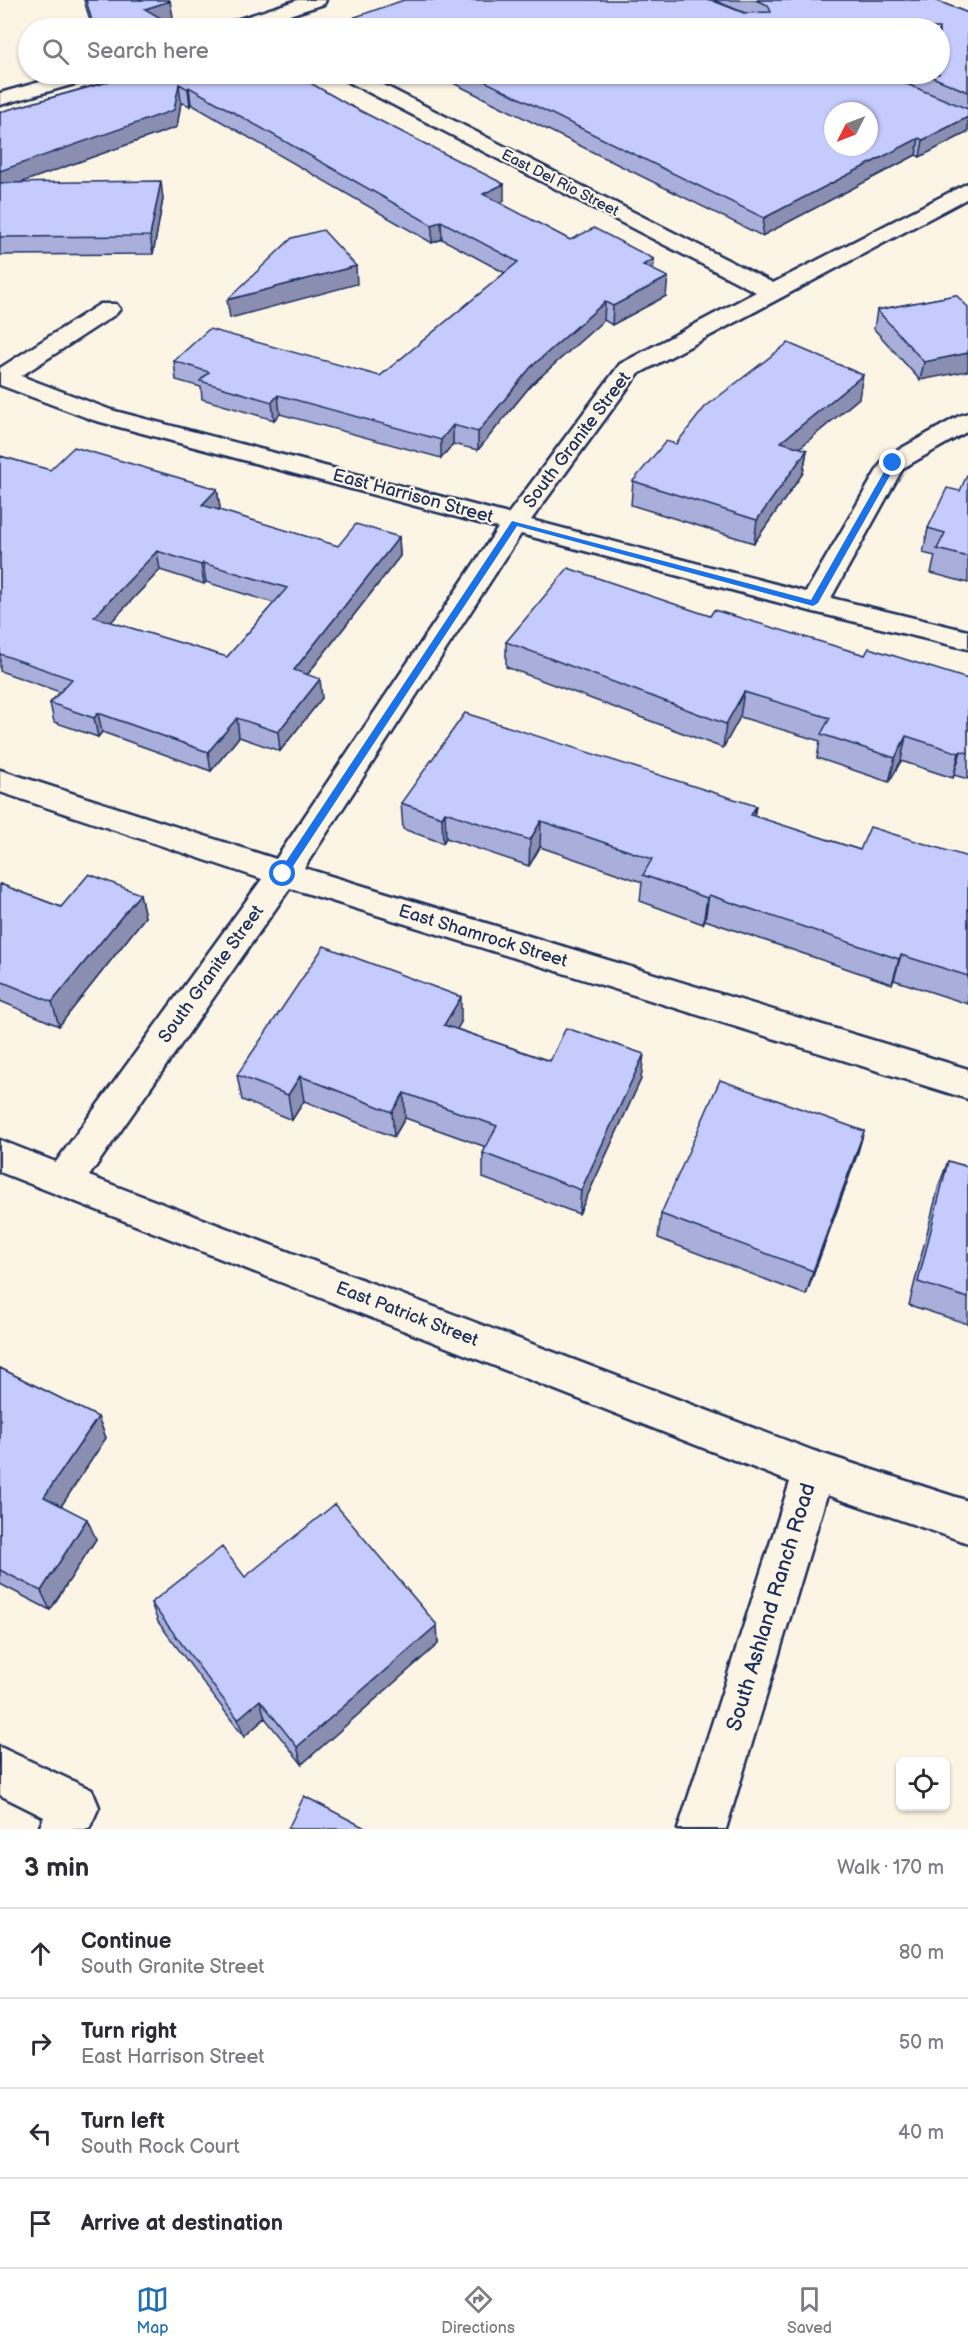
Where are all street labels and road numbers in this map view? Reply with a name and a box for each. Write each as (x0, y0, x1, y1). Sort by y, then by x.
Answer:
street label: East Del Rio Street (498, 145, 622, 221)
street label: South Granite Street (519, 367, 635, 512)
street label: East Harrison Street (331, 464, 496, 528)
street label: East Shamrock Street (396, 900, 570, 972)
street label: South Granite Street (154, 901, 268, 1047)
street label: East Patrick Street (333, 1277, 482, 1351)
street label: South Ashland Ranch Road (721, 1480, 821, 1734)

